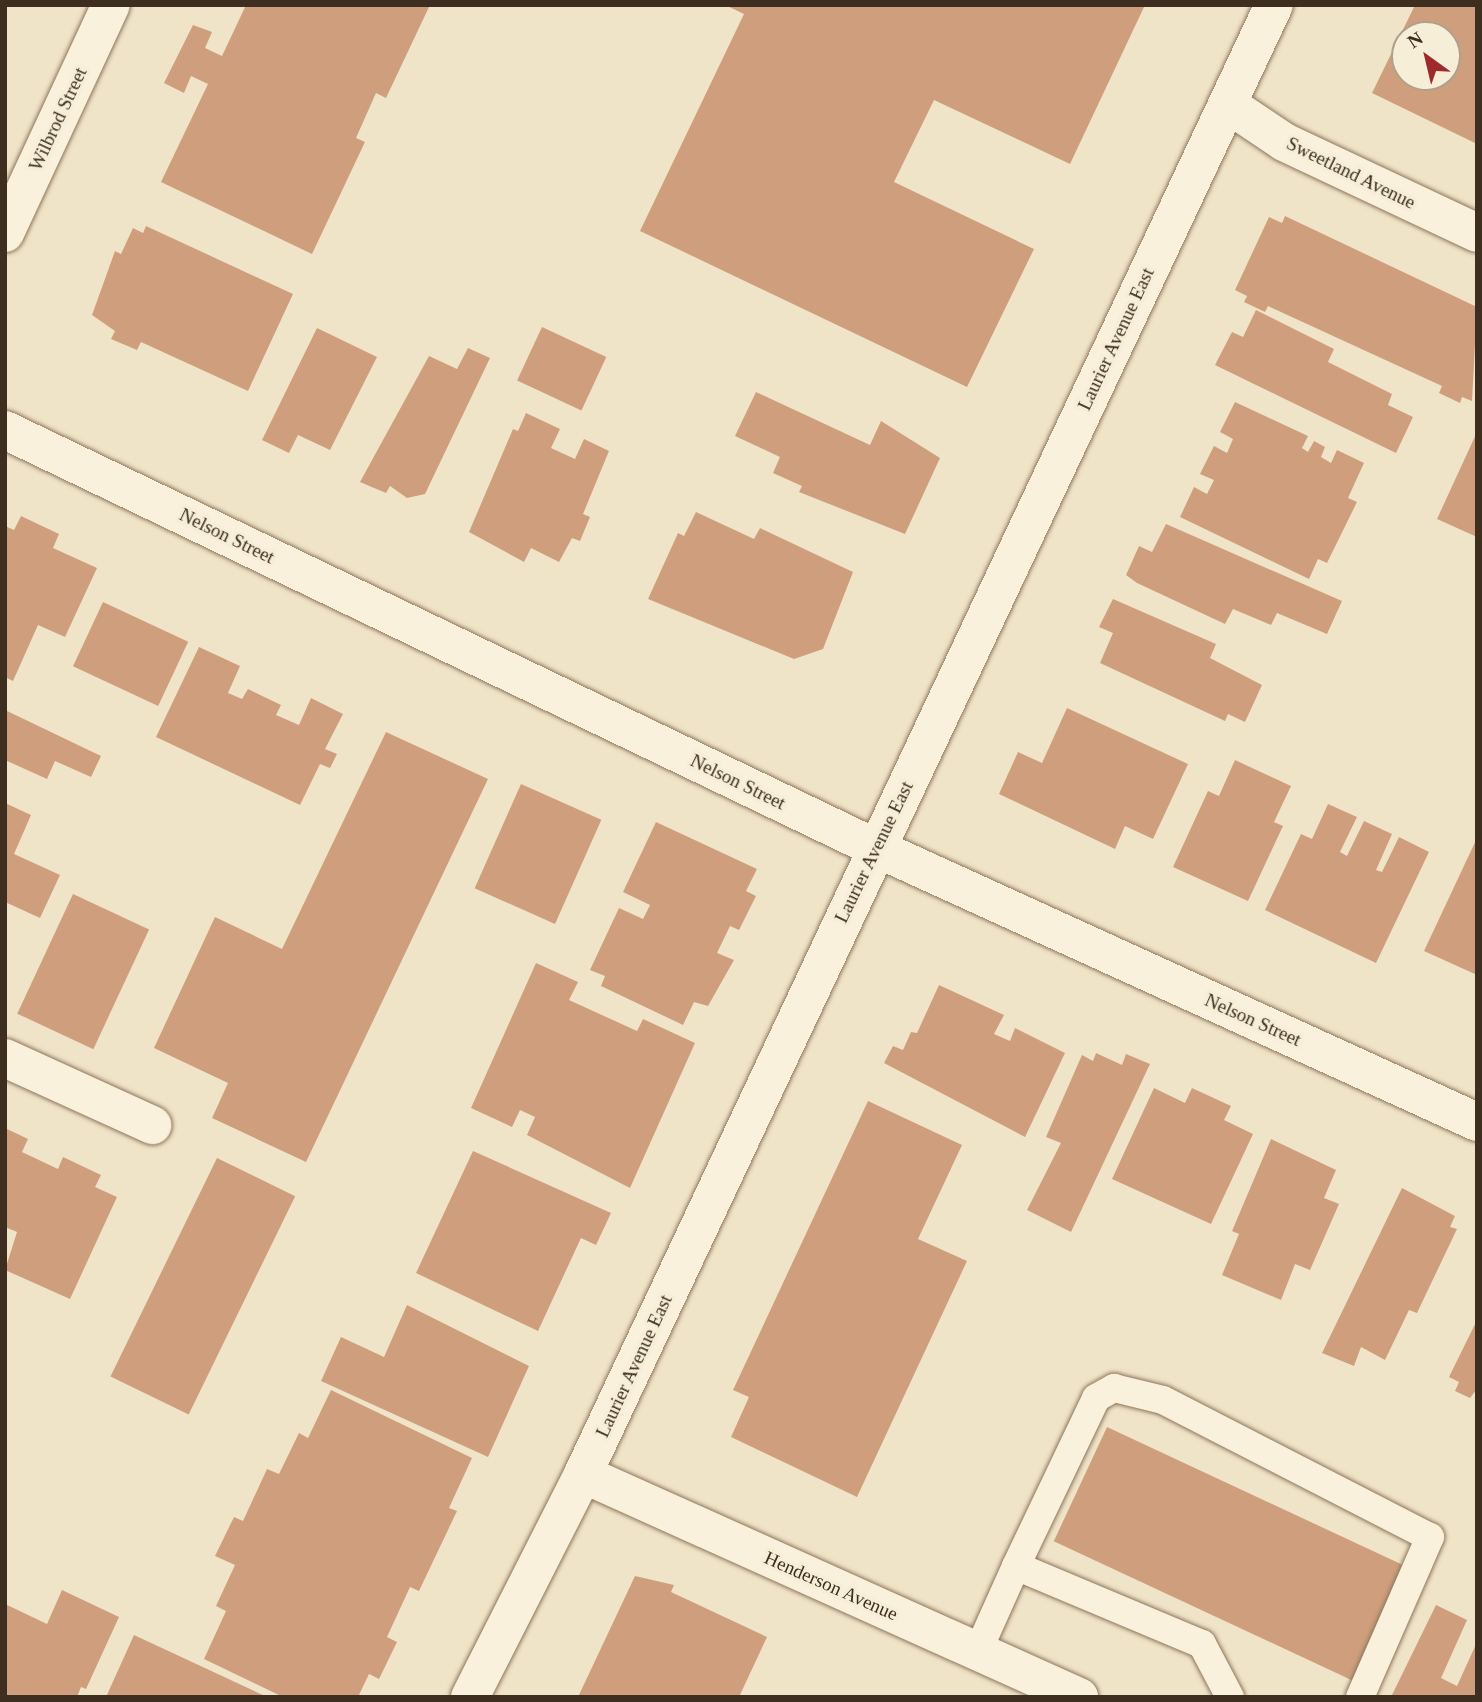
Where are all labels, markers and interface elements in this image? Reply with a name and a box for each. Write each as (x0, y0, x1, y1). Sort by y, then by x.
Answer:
north arrow (1391, 21, 1461, 91)
text: N (1404, 27, 1427, 52)
street label: Wilbrod Street (24, 64, 92, 174)
street label: Sweetland Avenue (1282, 132, 1420, 214)
street label: Laurier Avenue East (1073, 264, 1159, 414)
street label: Nelson Street (176, 503, 278, 569)
street label: Nelson Street (687, 749, 789, 815)
street label: Laurier Avenue East (830, 777, 918, 927)
street label: Nelson Street (1201, 989, 1305, 1051)
street label: Laurier Avenue East (591, 1291, 677, 1441)
street label: Henderson Avenue (760, 1546, 902, 1626)

